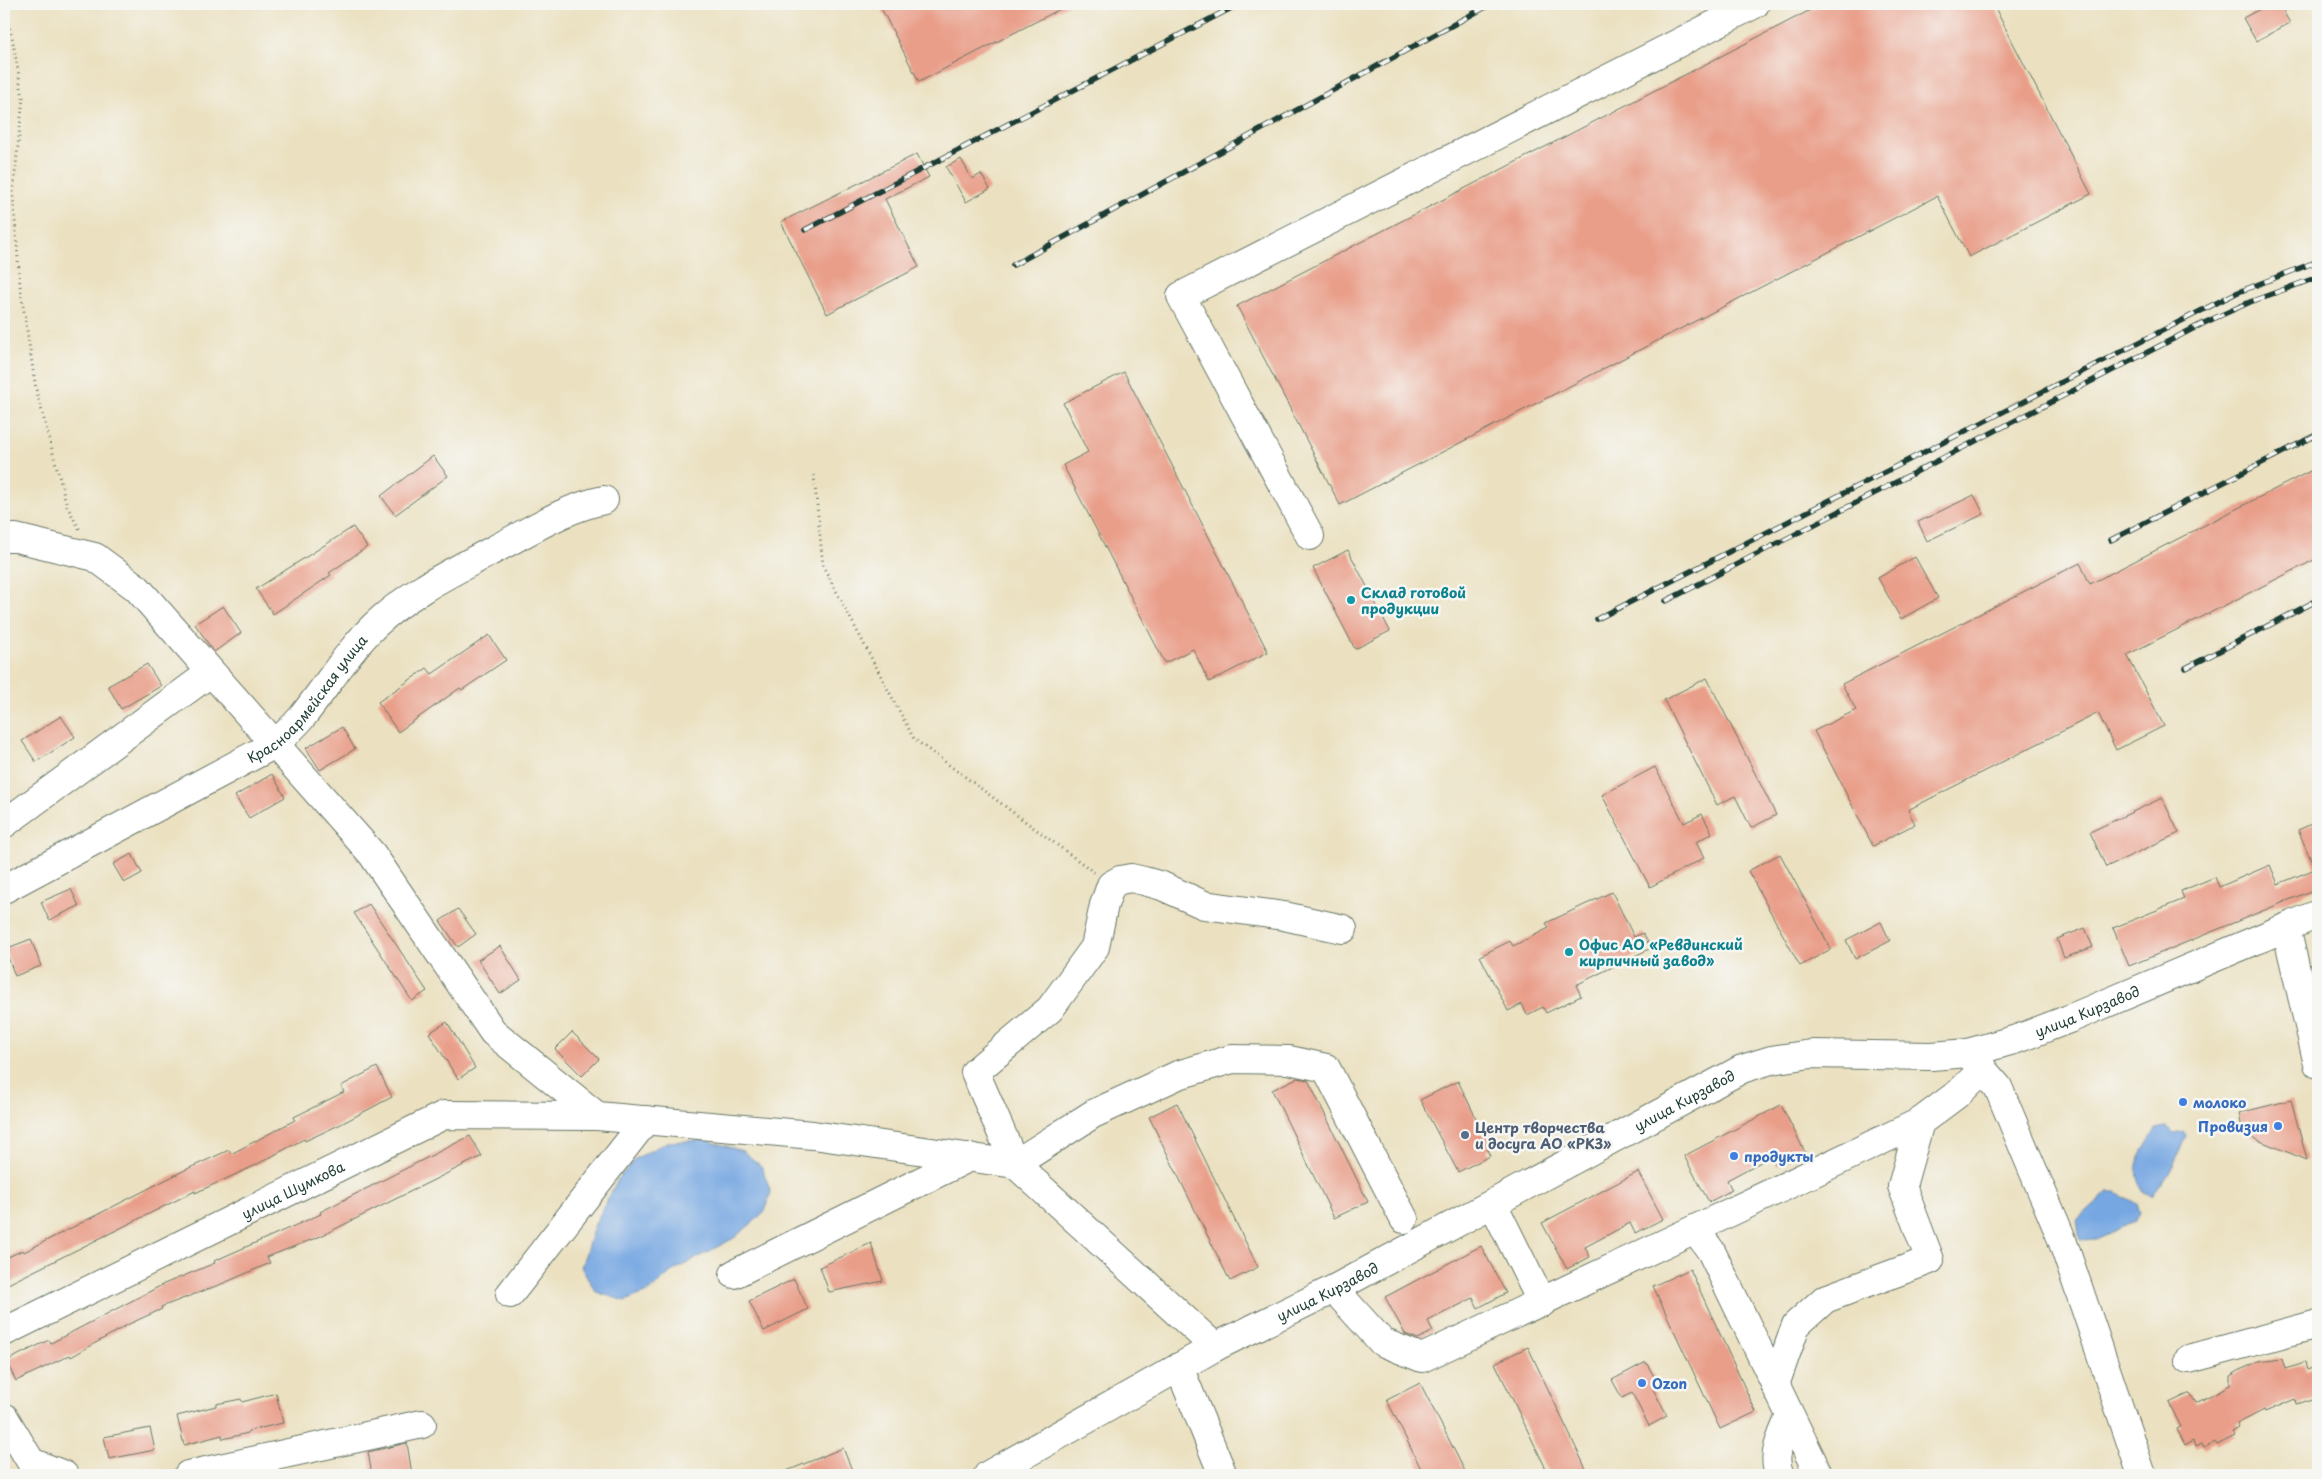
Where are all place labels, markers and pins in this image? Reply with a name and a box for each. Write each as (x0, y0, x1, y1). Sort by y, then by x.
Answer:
place label: Склад готовой продукции (1361, 582, 1466, 619)
marker: Склад готовой продукции (1345, 594, 1357, 606)
place label: Офис АО «Ревдинский кирпичный завод» (1579, 934, 1743, 971)
marker: Офис АО «Ревдинский кирпичный завод» (1563, 946, 1575, 958)
place label: молоко (2193, 1092, 2246, 1113)
marker: молоко (2177, 1096, 2189, 1108)
place label: Провизия (2198, 1116, 2268, 1137)
place label: Центр творчества и досуга АО «РКЗ» (1475, 1117, 1612, 1154)
marker: Провизия (2272, 1120, 2284, 1132)
marker: Центр творчества и досуга АО «РКЗ» (1459, 1129, 1471, 1141)
place label: продукты (1744, 1146, 1813, 1167)
marker: продукты (1728, 1150, 1740, 1162)
place label: Ozon (1652, 1373, 1687, 1394)
marker: Ozon (1636, 1377, 1648, 1389)

